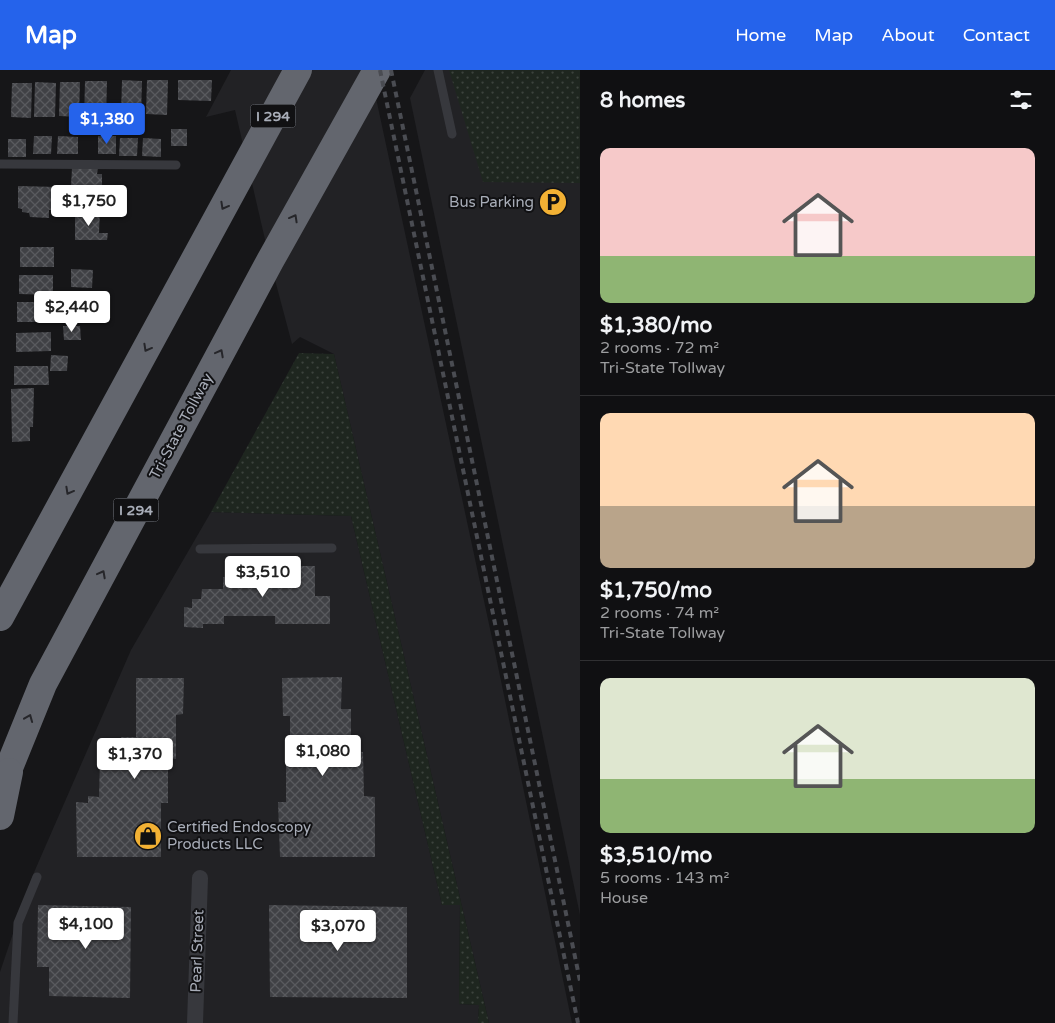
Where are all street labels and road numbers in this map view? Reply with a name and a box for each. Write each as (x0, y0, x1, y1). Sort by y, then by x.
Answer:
road number: I 294 (250, 104, 296, 128)
street label: Tri-State Tollway (146, 370, 216, 482)
road number: I 294 (114, 498, 158, 522)
street label: Pearl Street (187, 909, 207, 993)

